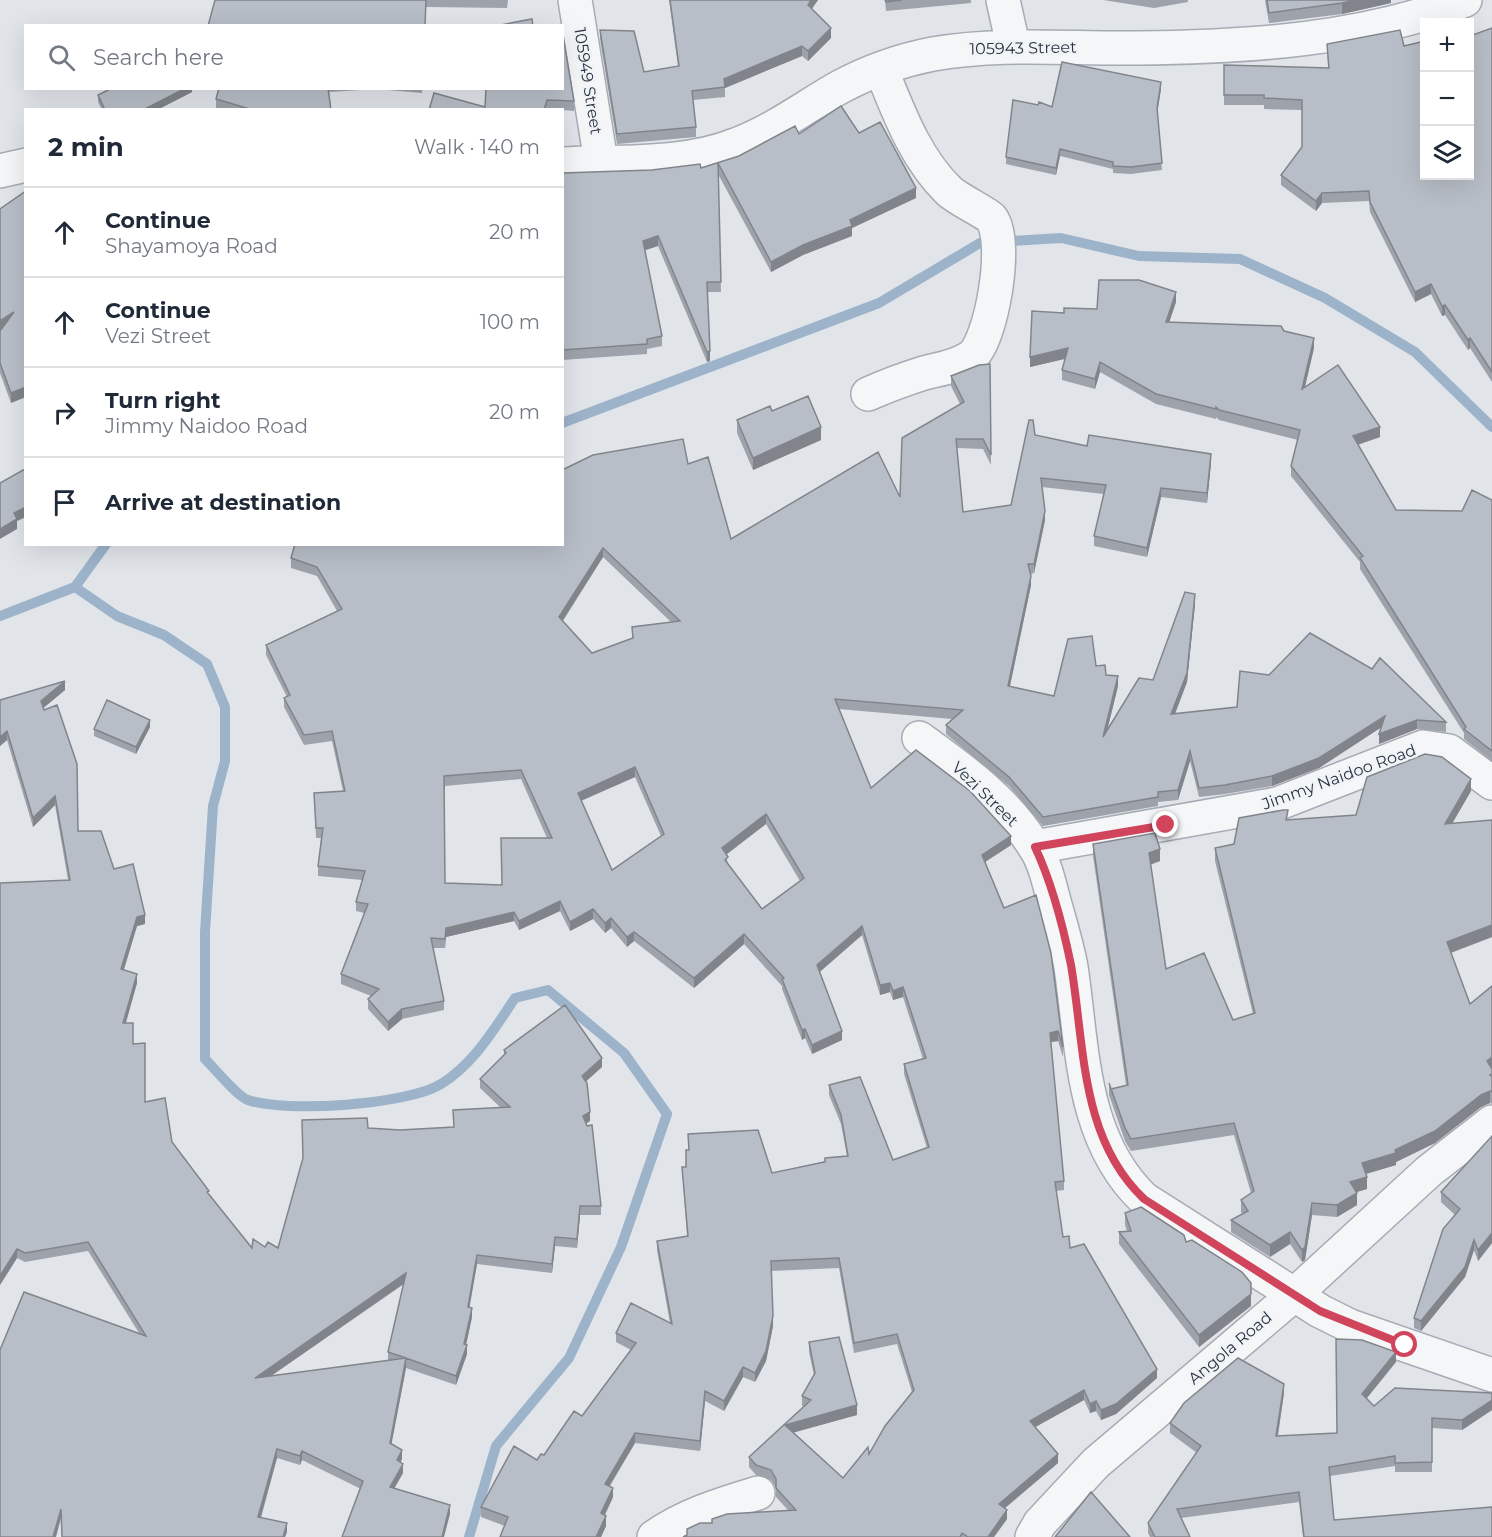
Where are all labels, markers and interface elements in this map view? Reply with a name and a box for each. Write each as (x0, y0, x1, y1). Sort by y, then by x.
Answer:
map controls (1420, 18, 1474, 180)
button: + (1420, 18, 1474, 72)
search box (24, 24, 564, 90)
street label: 105949 Street (570, 26, 606, 136)
street label: 105943 Street (969, 38, 1077, 58)
icon: search (45, 41, 78, 74)
text: Search here (93, 44, 224, 71)
button: − (1420, 72, 1474, 126)
button: layers (1420, 126, 1474, 180)
text: 2 min (48, 131, 124, 163)
text: Walk · 140 m (414, 135, 540, 159)
text: Continue (105, 207, 211, 234)
icon: ahead (48, 216, 81, 249)
text: 20 m (489, 220, 540, 244)
text: Shayamoya Road (105, 234, 278, 258)
text: Continue (105, 297, 211, 324)
icon: ahead (48, 306, 81, 339)
text: 100 m (480, 310, 540, 334)
text: Vezi Street (105, 324, 211, 348)
text: Turn right (105, 387, 220, 414)
icon: right (48, 396, 81, 429)
text: 20 m (489, 400, 540, 424)
text: Jimmy Naidoo Road (105, 414, 308, 438)
icon: arrive (48, 486, 81, 519)
text: Arrive at destination (105, 489, 341, 516)
street label: Jimmy Naidoo Road (1258, 740, 1419, 814)
street label: Vezi Street (948, 758, 1023, 831)
route end (1152, 811, 1178, 837)
street label: Angola Road (1184, 1308, 1276, 1388)
route start (1391, 1331, 1417, 1357)

